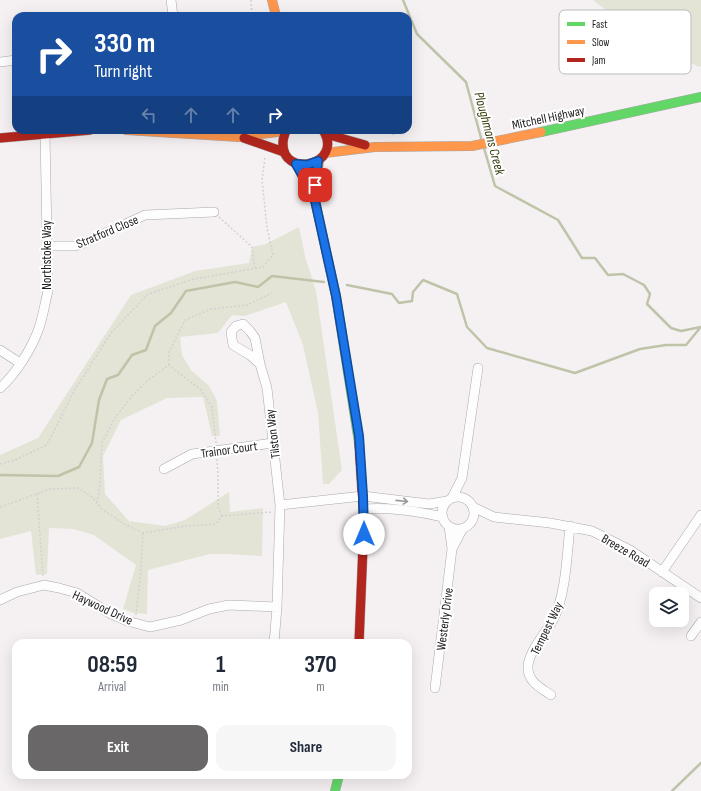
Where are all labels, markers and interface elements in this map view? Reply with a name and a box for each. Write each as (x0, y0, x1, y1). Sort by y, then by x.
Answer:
legend (559, 10, 691, 74)
text: Fast (592, 18, 608, 31)
text: 330 m (94, 27, 155, 60)
icon: right (28, 28, 80, 80)
text: Slow (592, 36, 609, 49)
text: Jam (591, 54, 606, 67)
text: Turn right (94, 61, 152, 82)
water label: Ploughmans Creek (470, 90, 509, 177)
street label: Mitchell Highway (510, 102, 586, 133)
icon: left (138, 104, 160, 126)
icon: ahead (180, 104, 202, 126)
icon: ahead (222, 104, 244, 126)
icon: right (264, 104, 286, 126)
pin (298, 168, 332, 202)
icon: arrive (304, 174, 326, 196)
street label: Stratford Close (74, 212, 141, 252)
street label: Northstoke Way (39, 220, 55, 290)
street label: Tilston Way (262, 408, 284, 460)
street label: Trainor Court (200, 438, 258, 462)
one-way arrow (395, 497, 408, 505)
position arrow (343, 513, 385, 555)
street label: Breeze Road (598, 531, 653, 571)
street label: Haywood Drive (70, 587, 135, 629)
street label: Westerly Drive (433, 587, 457, 651)
map controls (649, 587, 689, 627)
button: layers (649, 587, 689, 627)
street label: Tempest Way (527, 599, 567, 658)
text: 08:59 (87, 650, 137, 679)
text: 1 (216, 650, 225, 679)
text: 370 (304, 650, 337, 679)
text: Arrival (98, 679, 126, 695)
text: min (213, 679, 229, 695)
text: m (316, 679, 325, 695)
button: Exit (28, 725, 208, 771)
button: Share (216, 725, 396, 771)

